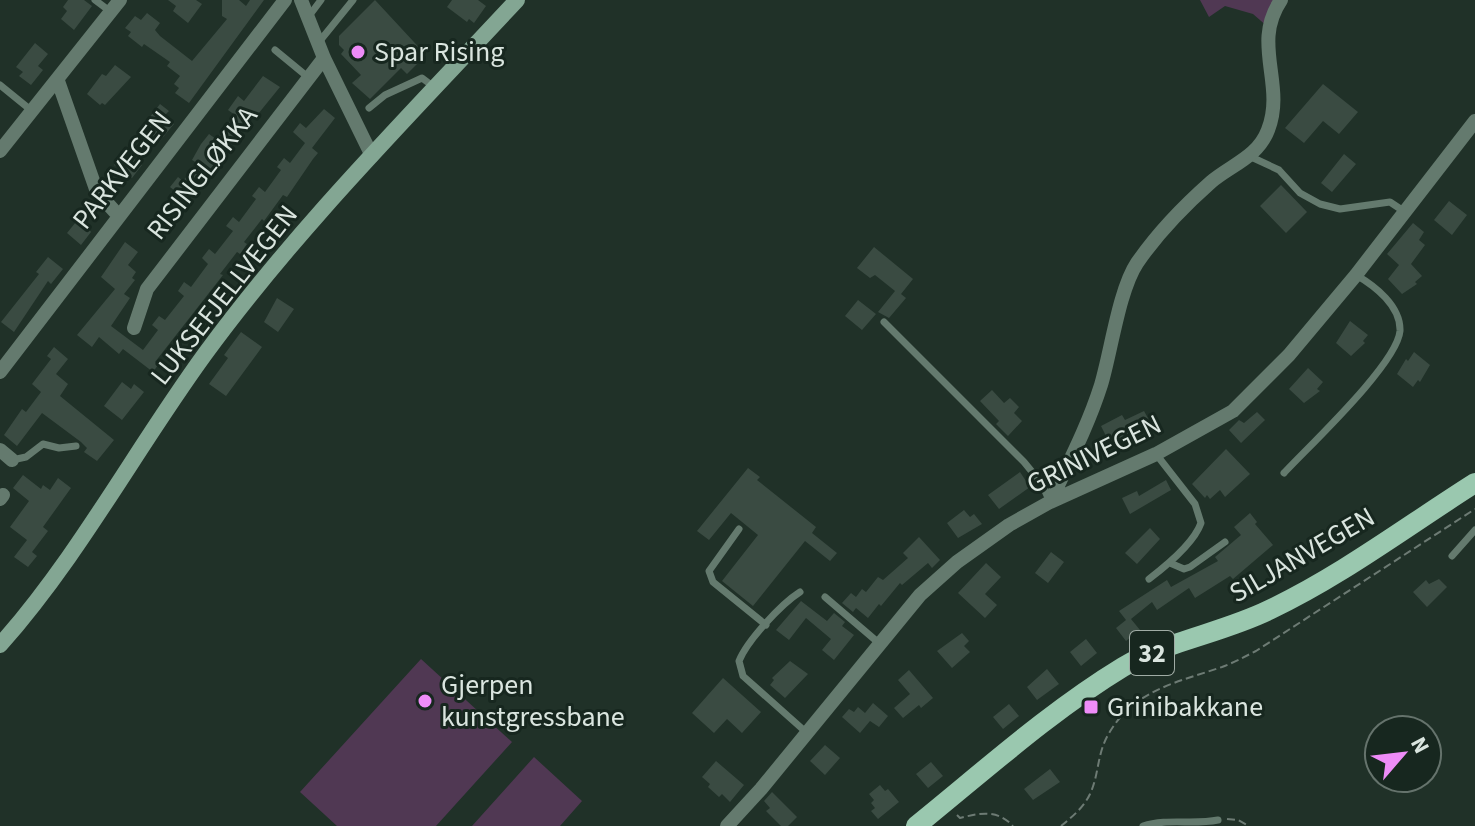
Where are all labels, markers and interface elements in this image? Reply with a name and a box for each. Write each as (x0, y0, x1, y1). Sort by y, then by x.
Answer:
place label: Spar Rising (374, 32, 504, 72)
marker: Spar Rising (349, 43, 367, 61)
street label: RISINGLØKKA (137, 97, 267, 248)
street label: PARKVEGEN (63, 102, 181, 238)
street label: LUKSEFJELLVEGEN (141, 196, 307, 394)
street label: GRINIVEGEN (1020, 404, 1168, 504)
street label: SILJANVEGEN (1222, 497, 1382, 613)
road number: 32 (1130, 631, 1174, 675)
place label: Gjerpen kunstgressbane (441, 665, 625, 737)
place label: Grinibakkane (1107, 687, 1263, 727)
marker: Gjerpen kunstgressbane (416, 692, 434, 710)
marker: Grinibakkane (1082, 698, 1100, 716)
north arrow (1363, 714, 1443, 794)
text: N (1402, 731, 1437, 759)

